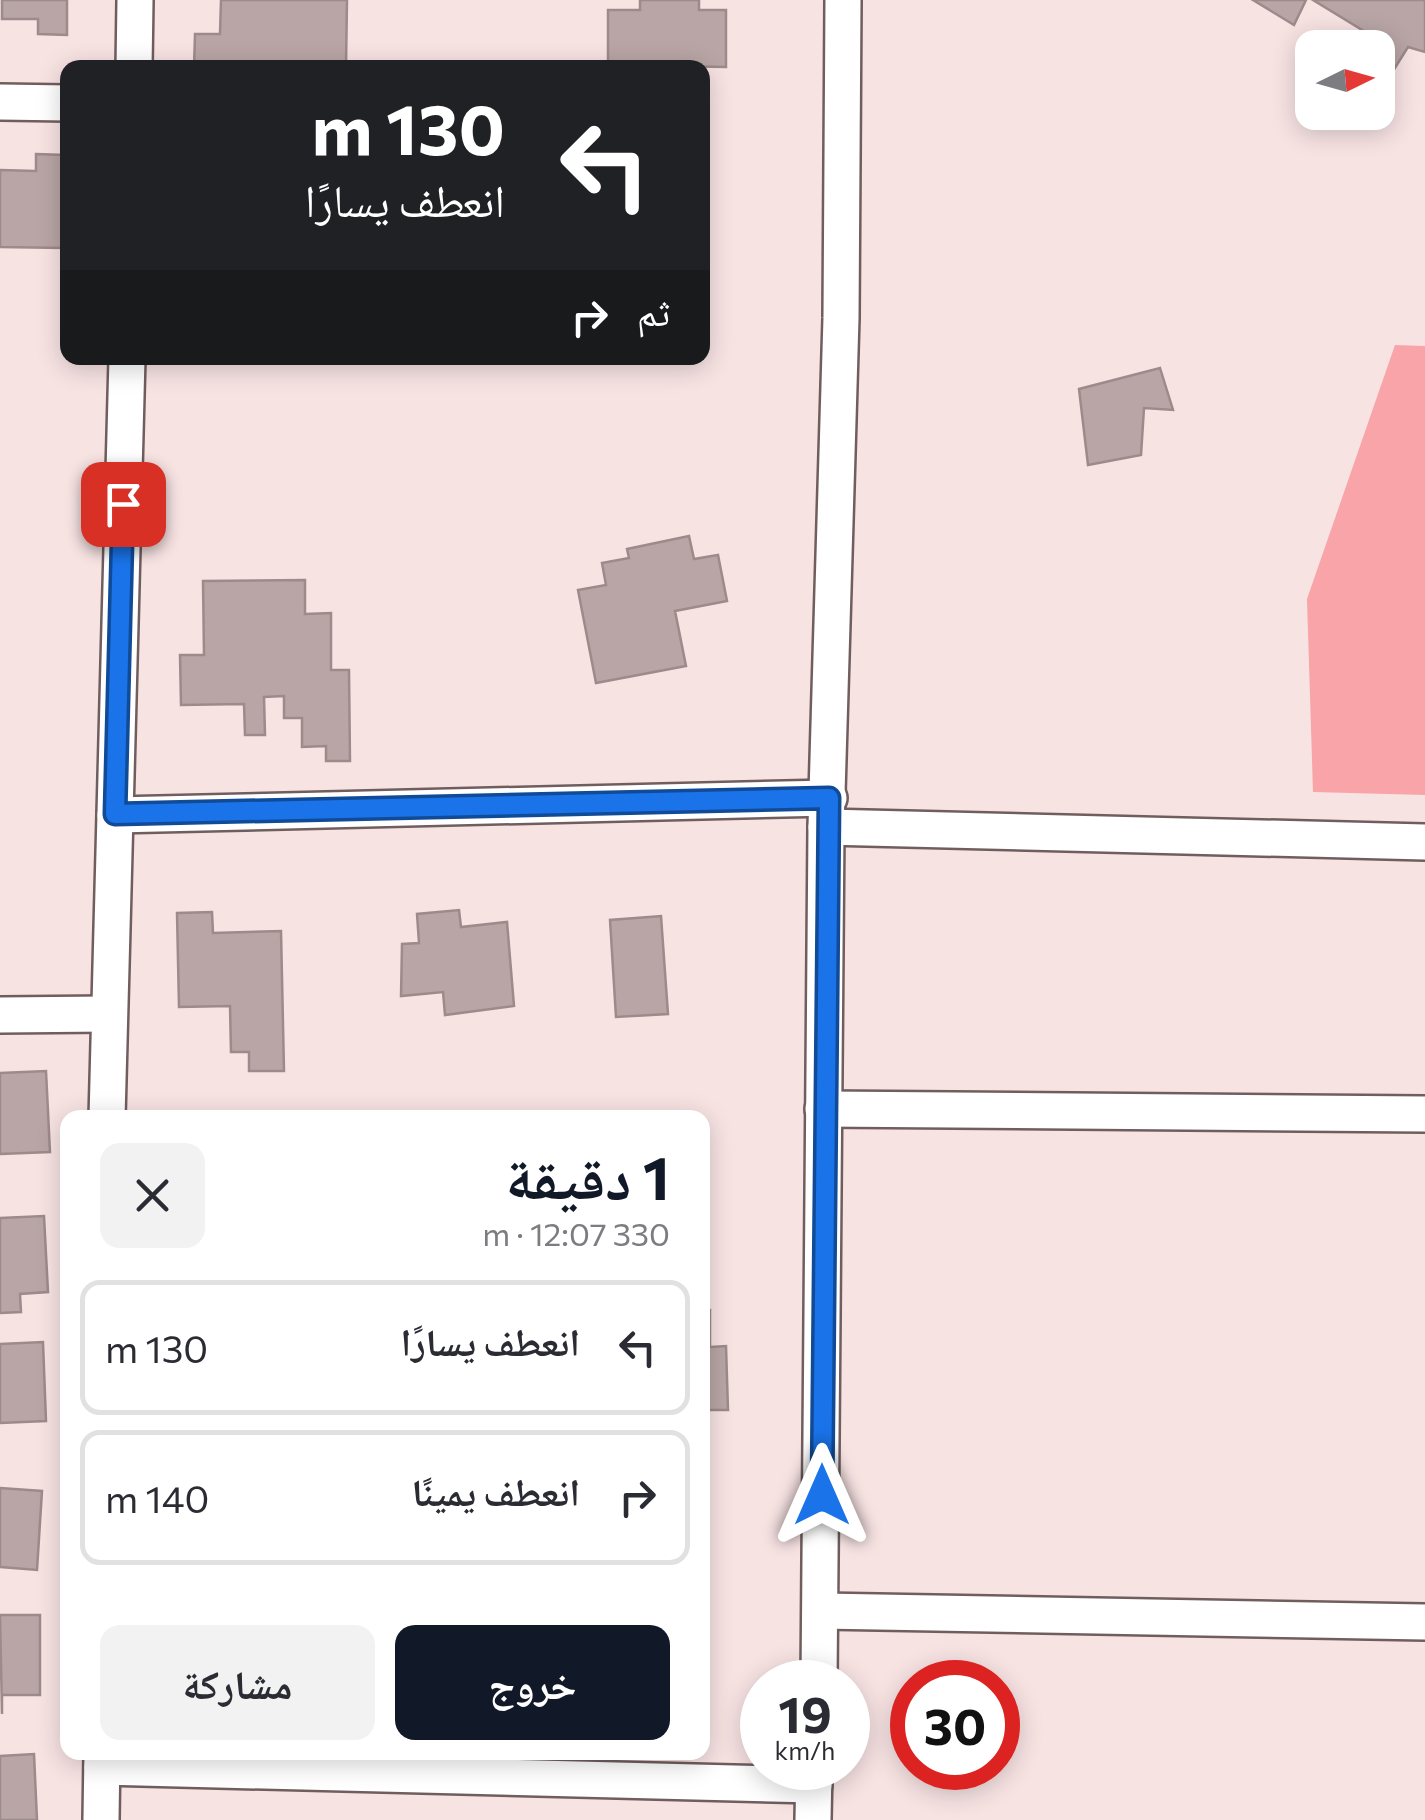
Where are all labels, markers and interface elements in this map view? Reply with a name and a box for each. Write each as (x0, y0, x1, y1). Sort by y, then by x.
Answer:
north arrow (1295, 30, 1395, 130)
map controls (1295, 30, 1395, 130)
text: 130 m (312, 84, 505, 169)
icon: left (540, 100, 670, 230)
text: انعطف يسارًا (305, 171, 505, 226)
text: ثم (637, 287, 670, 334)
icon: right (562, 290, 617, 345)
pin (81, 462, 166, 547)
icon: arrive (96, 477, 151, 532)
text: 1 دقيقة (505, 1139, 670, 1212)
button: close (100, 1143, 205, 1248)
text: 330 m · 12:07 (482, 1213, 670, 1253)
text: انعطف يسارًا (400, 1317, 580, 1364)
icon: left (610, 1320, 665, 1375)
text: 130 m (105, 1324, 208, 1371)
position arrow (770, 1443, 874, 1547)
text: انعطف يمينًا (412, 1467, 580, 1514)
icon: right (610, 1470, 665, 1525)
text: 140 m (105, 1474, 209, 1521)
button: مشاركة (100, 1625, 375, 1740)
button: خروج (395, 1625, 670, 1740)
speed limit sign: 30 (890, 1660, 1020, 1790)
text: 19 (778, 1682, 832, 1743)
text: km/h (775, 1735, 835, 1765)

